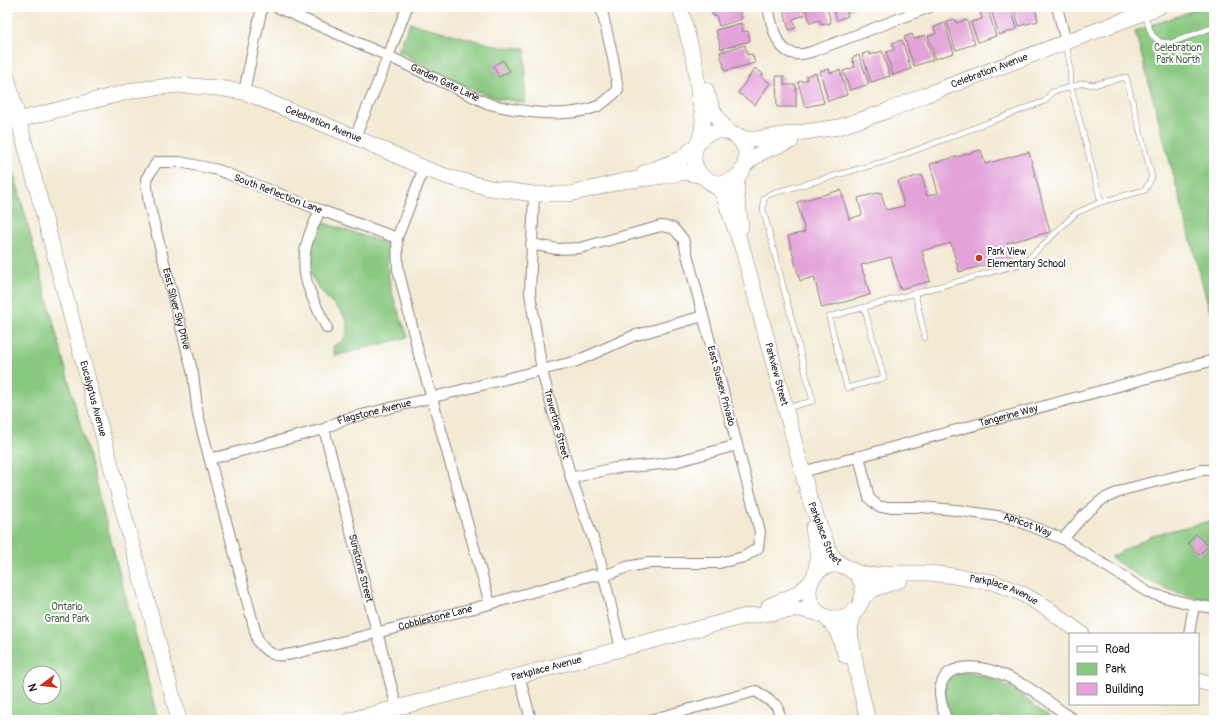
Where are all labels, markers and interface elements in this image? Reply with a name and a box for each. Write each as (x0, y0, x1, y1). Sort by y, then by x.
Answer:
park label: Celebration Park North (1154, 42, 1202, 66)
street label: Celebration Avenue (949, 51, 1029, 91)
street label: Garden Gate Lane (408, 61, 481, 104)
street label: Celebration Avenue (283, 103, 363, 145)
street label: South Reflection Lane (232, 172, 324, 216)
place label: Park View Elementary School (987, 246, 1066, 270)
marker: Park View Elementary School (974, 253, 984, 263)
street label: East Silver Sky Drive (160, 267, 192, 351)
street label: Parkview Street (762, 341, 791, 408)
street label: East Sussex Privado (705, 345, 738, 428)
street label: Eucalyptus Avenue (77, 360, 109, 438)
street label: Travertine Street (541, 388, 572, 461)
street label: Flagstone Avenue (335, 397, 412, 427)
street label: Tangerine Way (978, 402, 1040, 430)
street label: Parkplace Street (805, 500, 845, 568)
street label: Apricot Way (1003, 511, 1054, 540)
street label: Sunstone Street (346, 533, 375, 605)
street label: Parkplace Avenue (969, 573, 1040, 608)
park label: Ontario Grand Park (45, 601, 90, 625)
street label: Cobblestone Lane (397, 603, 474, 633)
legend (1069, 633, 1199, 705)
text: Road (1105, 642, 1130, 657)
street label: Parkplace Avenue (510, 654, 583, 684)
text: Park (1105, 662, 1126, 677)
north arrow (22, 665, 62, 705)
text: N (25, 682, 40, 693)
text: Building (1105, 682, 1144, 697)

